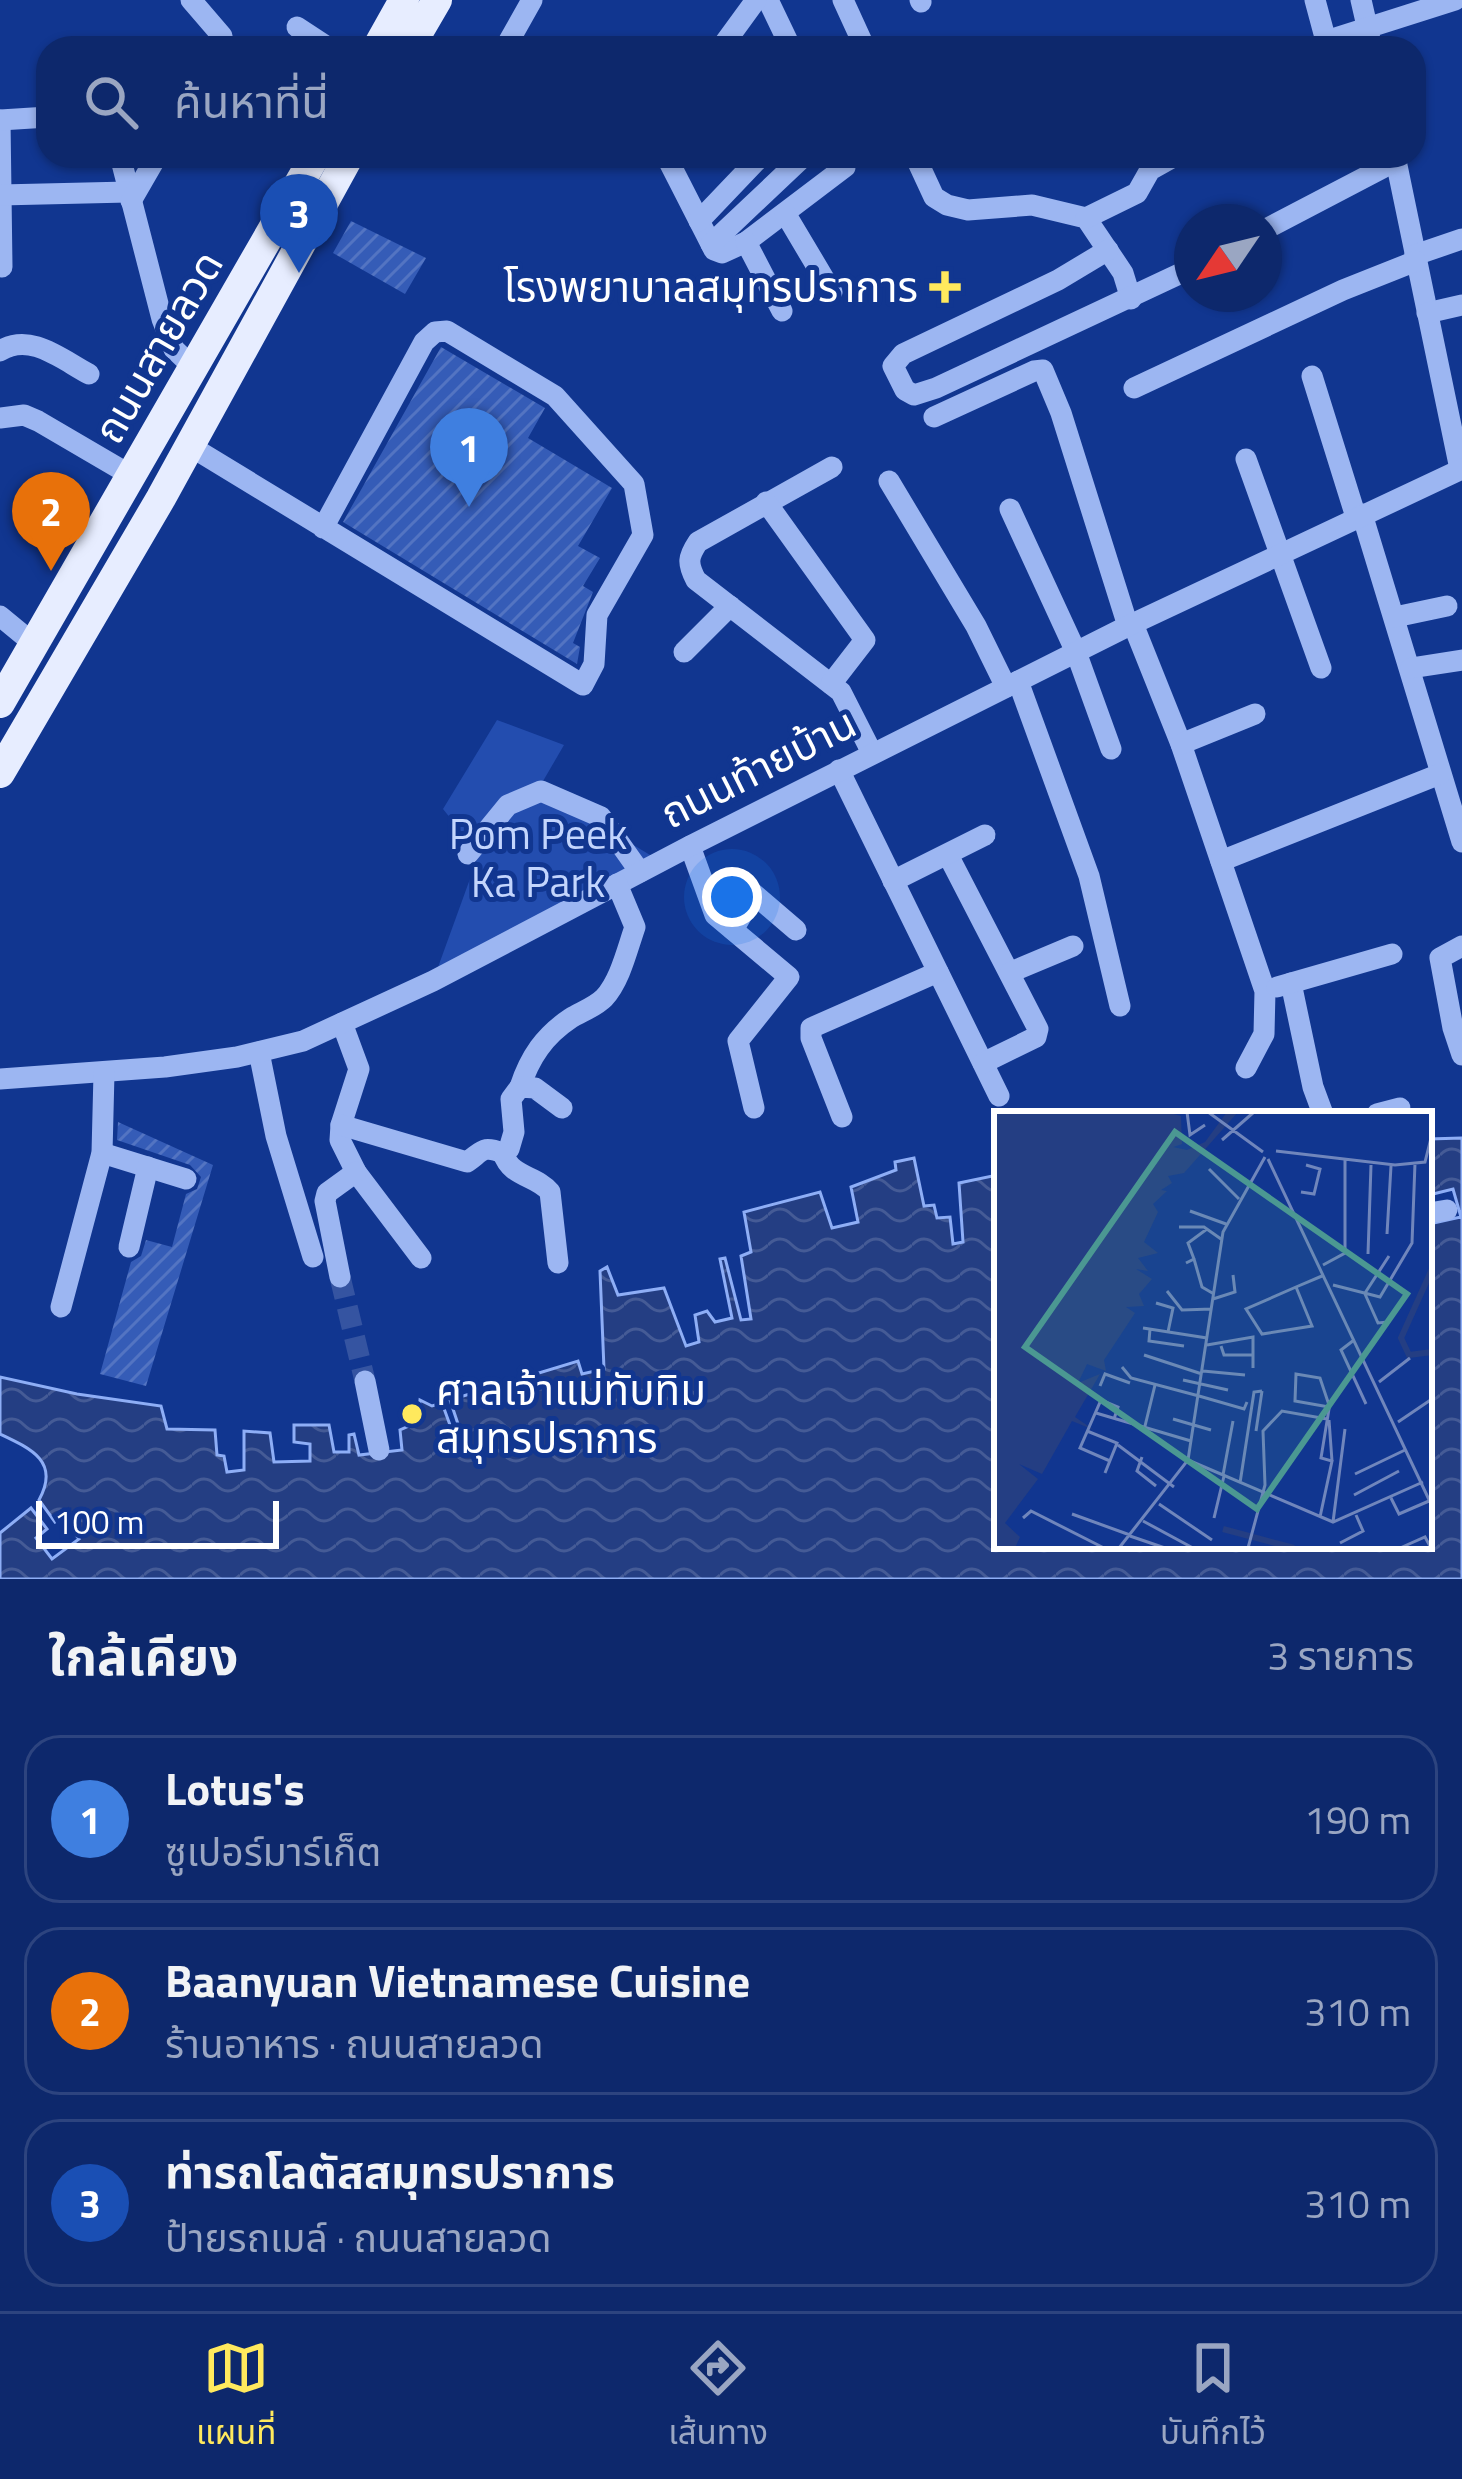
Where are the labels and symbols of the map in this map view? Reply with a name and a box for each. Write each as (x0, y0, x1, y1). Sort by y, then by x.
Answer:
pin: 3 (260, 174, 338, 273)
north arrow (1174, 204, 1282, 312)
street label: ถนนสายลวด (76, 238, 238, 455)
place label: โรงพยาบาลสมุทรปราการ (503, 254, 918, 318)
marker: โรงพยาบาลสมุทรปราการ (929, 271, 961, 303)
pin: 1 (430, 408, 508, 507)
pin: 2 (12, 472, 90, 571)
street label: ถนนท้ายบ้าน (648, 690, 867, 844)
park label: Pom Peek Ka Park (449, 801, 627, 913)
your location (702, 867, 762, 927)
inset map (994, 1111, 1432, 1549)
place label: ศาลเจ้าแม่ทับทิม สมุทรปราการ (436, 1357, 706, 1469)
marker: ศาลเจ้าแม่ทับทิม สมุทรปราการ (399, 1401, 425, 1427)
scale bar (36, 1495, 279, 1548)

